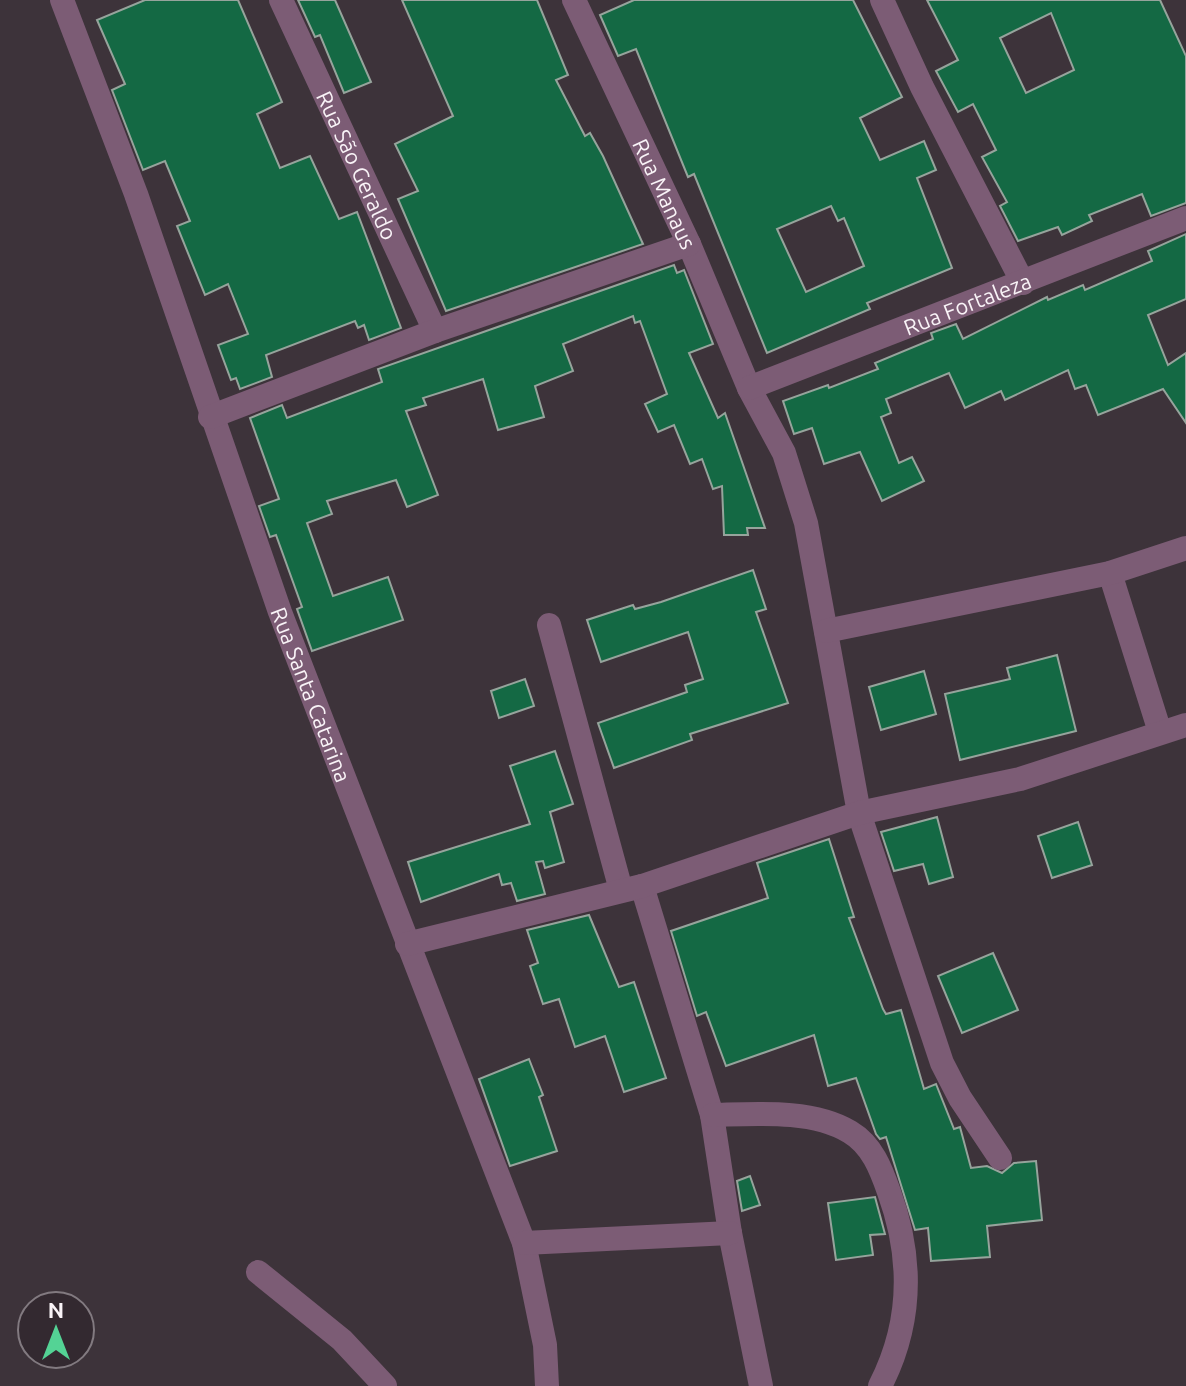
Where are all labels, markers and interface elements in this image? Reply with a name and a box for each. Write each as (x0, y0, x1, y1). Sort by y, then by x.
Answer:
street label: Rua São Geraldo (312, 87, 403, 243)
street label: Rua Manaus (629, 134, 702, 253)
street label: Rua Fortaleza (900, 267, 1034, 339)
street label: Rua Santa Catarina (267, 603, 357, 785)
north arrow (16, 1290, 96, 1370)
text: N (48, 1297, 64, 1322)

